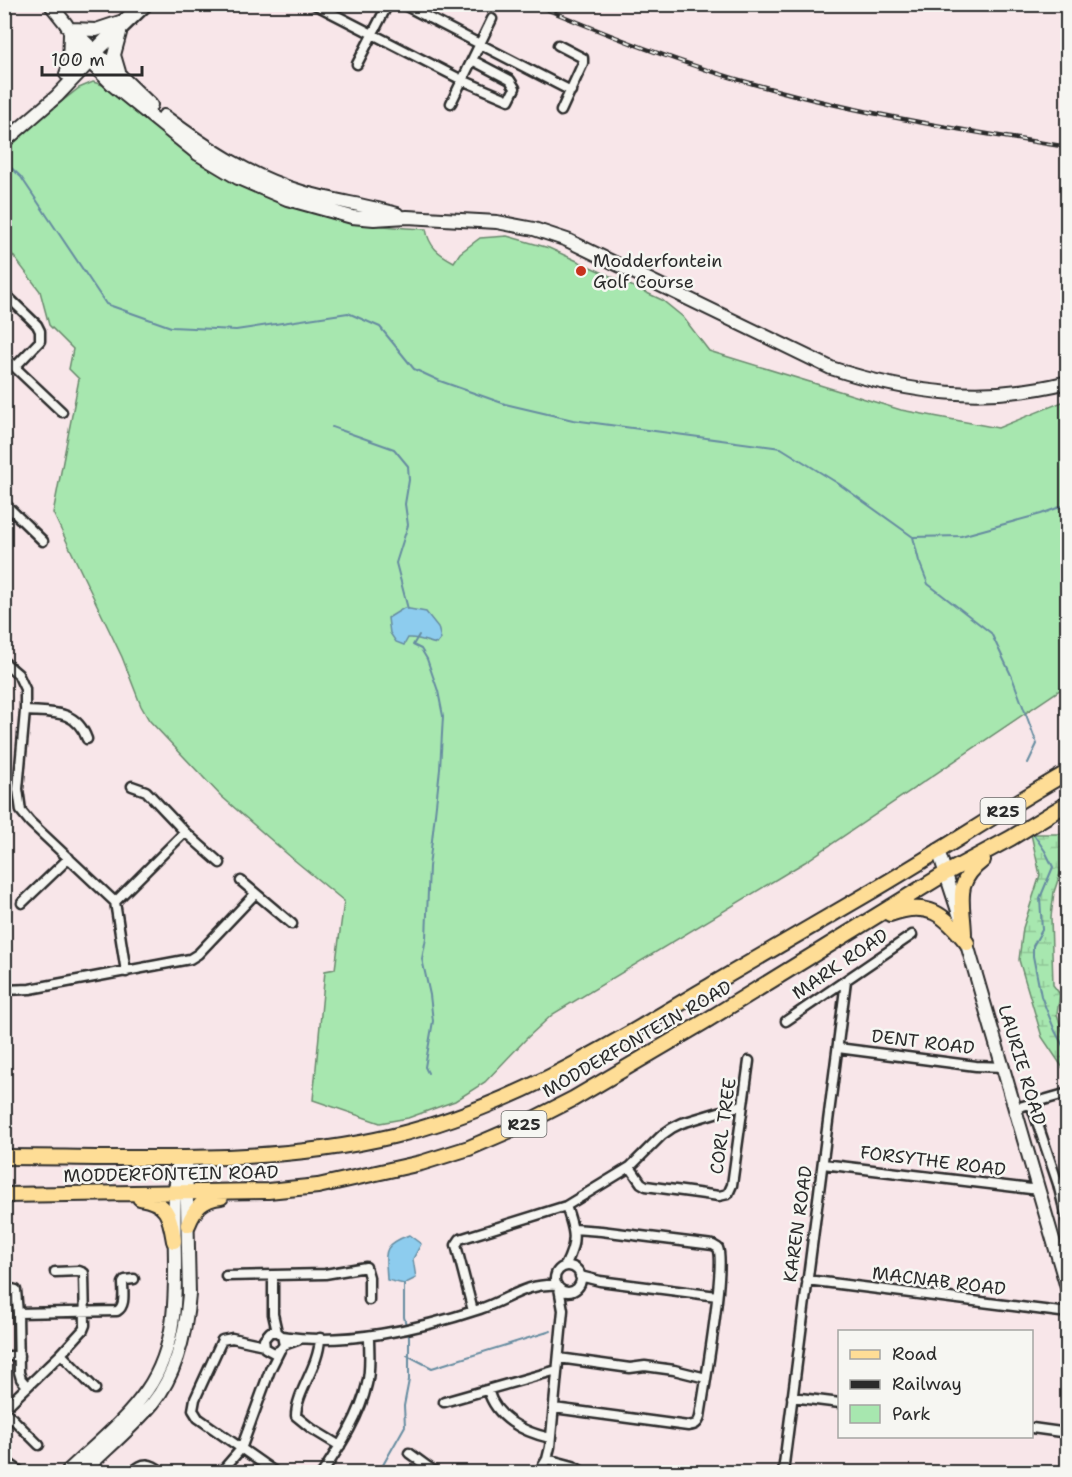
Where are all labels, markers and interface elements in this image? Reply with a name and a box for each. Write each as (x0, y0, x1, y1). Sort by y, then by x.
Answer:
scale bar (42, 39, 142, 77)
text: 100 m (51, 48, 105, 72)
place label: Modderfontein Golf Course (593, 249, 722, 294)
marker: Modderfontein Golf Course (574, 264, 588, 278)
road number: R25 (980, 798, 1026, 824)
street label: MARK ROAD (787, 923, 893, 1005)
street label: MODDERFONTEIN ROAD (538, 975, 736, 1103)
street label: LAURIE ROAD (992, 1002, 1052, 1128)
street label: DENT ROAD (870, 1024, 976, 1060)
street label: CORL TREE (704, 1076, 742, 1176)
road number: R25 (502, 1111, 546, 1137)
street label: FORSYTHE ROAD (859, 1140, 1007, 1182)
street label: MODDERFONTEIN ROAD (63, 1160, 279, 1188)
street label: KAREN ROAD (778, 1164, 818, 1284)
street label: MACNAB ROAD (871, 1261, 1007, 1301)
legend (838, 1330, 1033, 1438)
text: Road (892, 1342, 937, 1366)
text: Railway (892, 1372, 962, 1396)
text: Park (892, 1402, 931, 1426)

